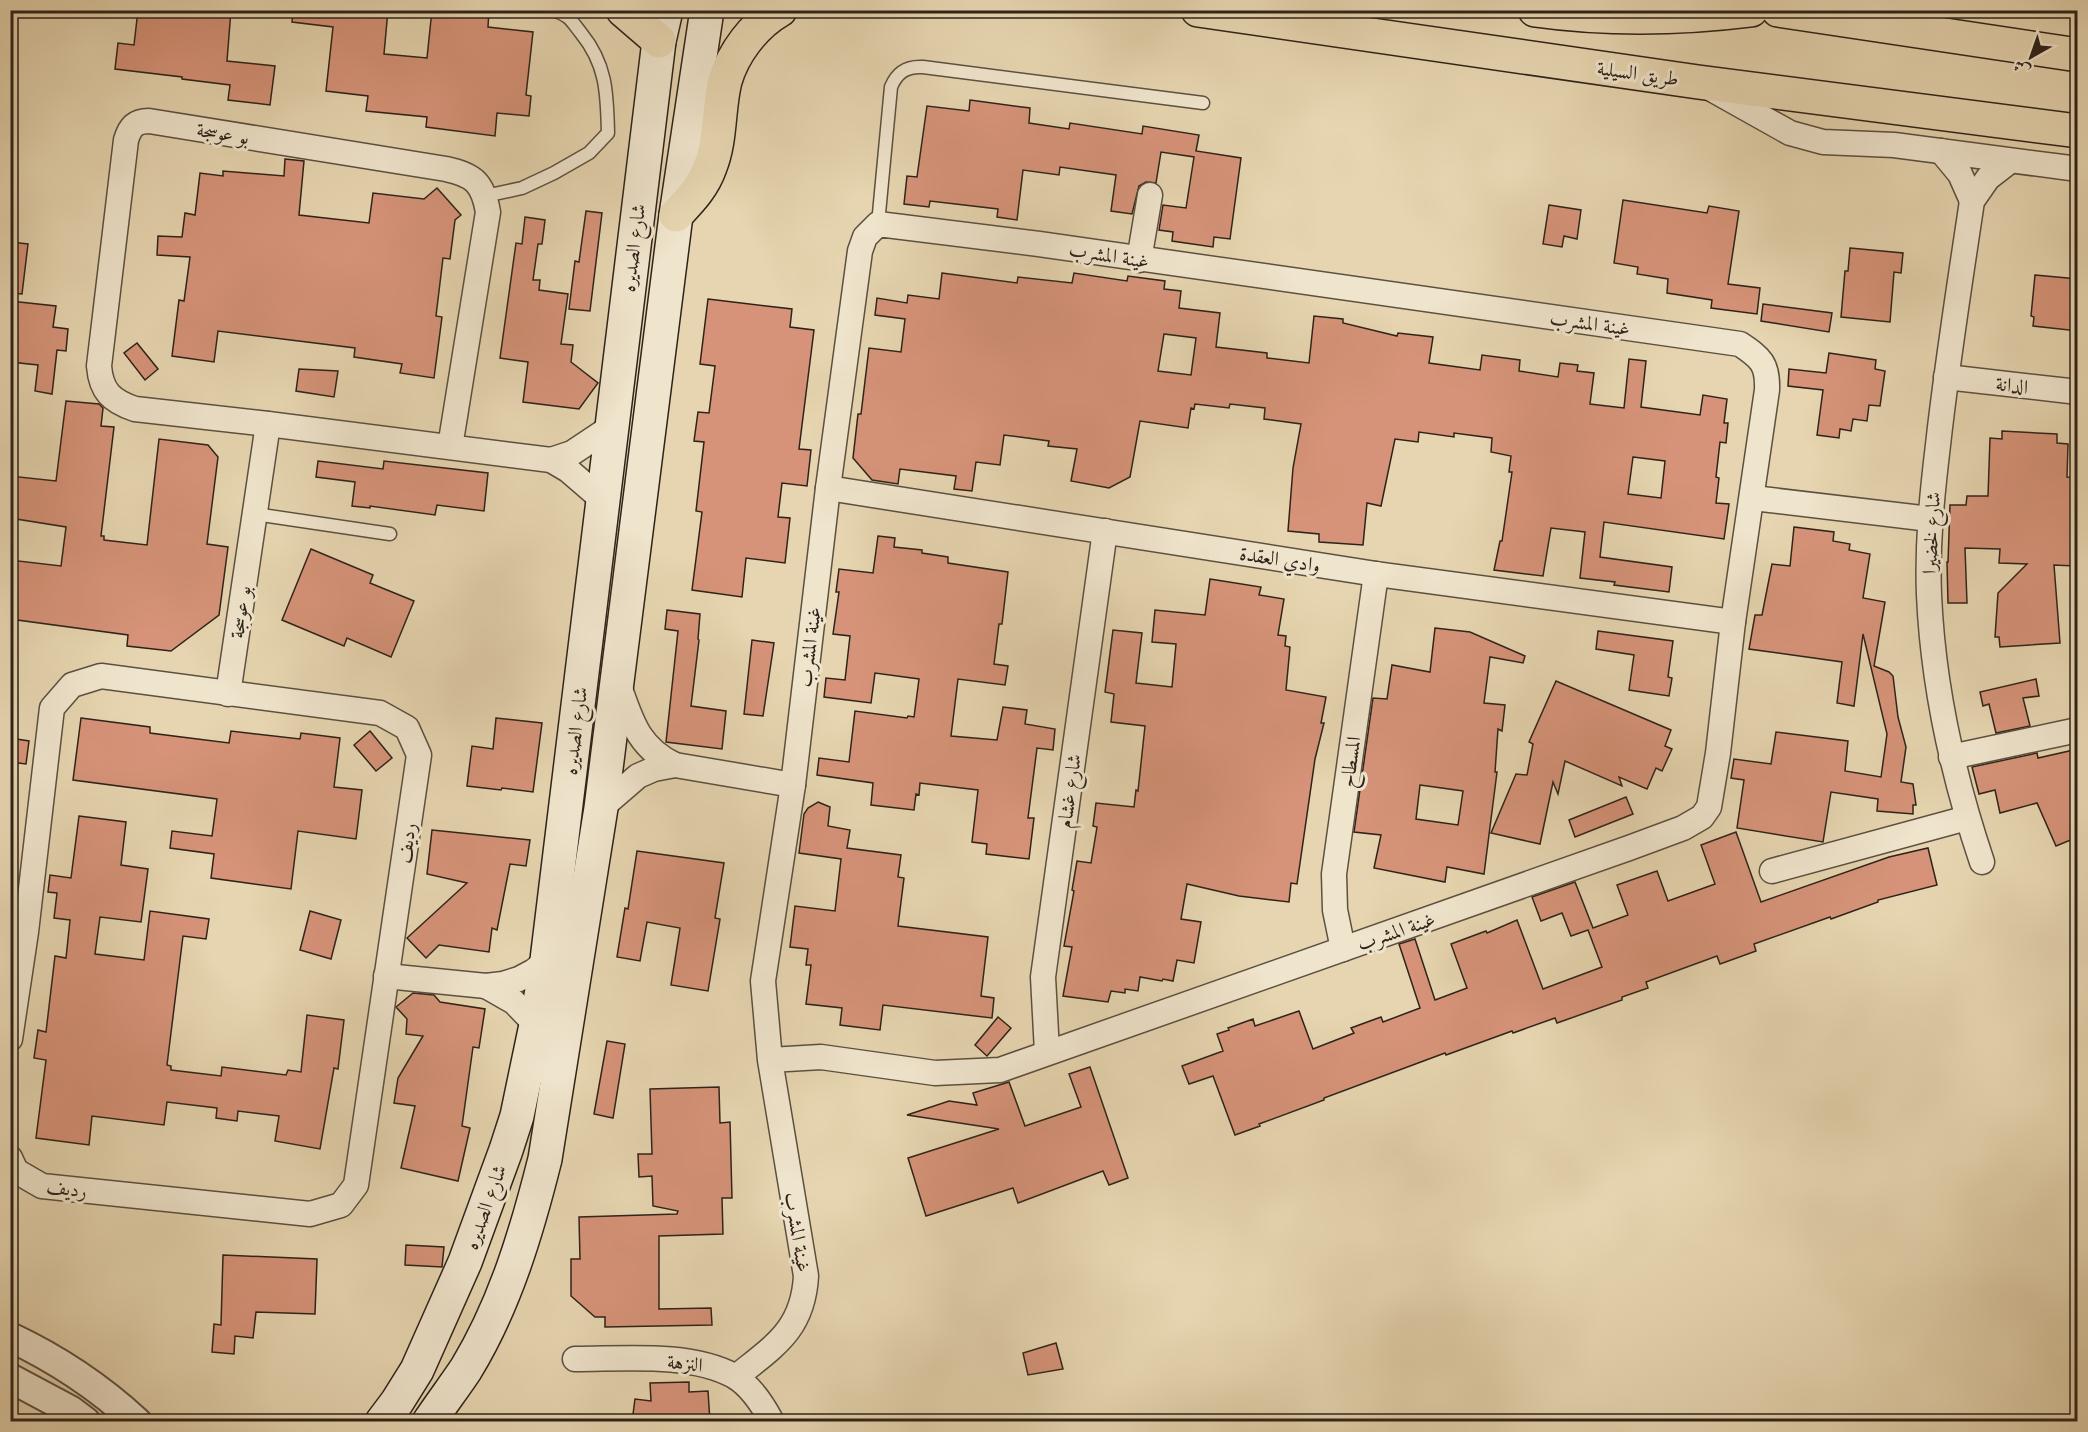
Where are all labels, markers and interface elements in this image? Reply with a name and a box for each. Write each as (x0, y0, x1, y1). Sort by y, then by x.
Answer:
north arrow (2001, 27, 2061, 87)
street label: طريق السيلية (1595, 54, 1681, 93)
text: ش (2009, 54, 2035, 81)
street label: بو عوسجة (195, 116, 251, 151)
street label: شارع الصديره (615, 202, 656, 294)
street label: غينة المشرب (1067, 236, 1151, 275)
street label: غينة المشرب (1548, 304, 1632, 342)
street label: الدانة (1994, 370, 2030, 401)
street label: شارع لخضيرا (1916, 491, 1951, 575)
street label: وادي العقدة (1237, 540, 1322, 581)
street label: بو عوسجة (223, 584, 258, 640)
street label: غينة المشرب (791, 605, 828, 689)
street label: شارع الصديره (557, 685, 598, 777)
street label: المسطاح (1334, 735, 1371, 790)
street label: شارع غشام (1051, 752, 1092, 830)
street label: رديف (390, 821, 423, 865)
street label: غينة المشرب (1354, 906, 1439, 957)
street label: شارع الصديره (458, 1161, 517, 1255)
street label: رديف (45, 1172, 89, 1205)
street label: غينة المشرب (778, 1190, 817, 1274)
street label: النزهة (666, 1348, 704, 1379)

